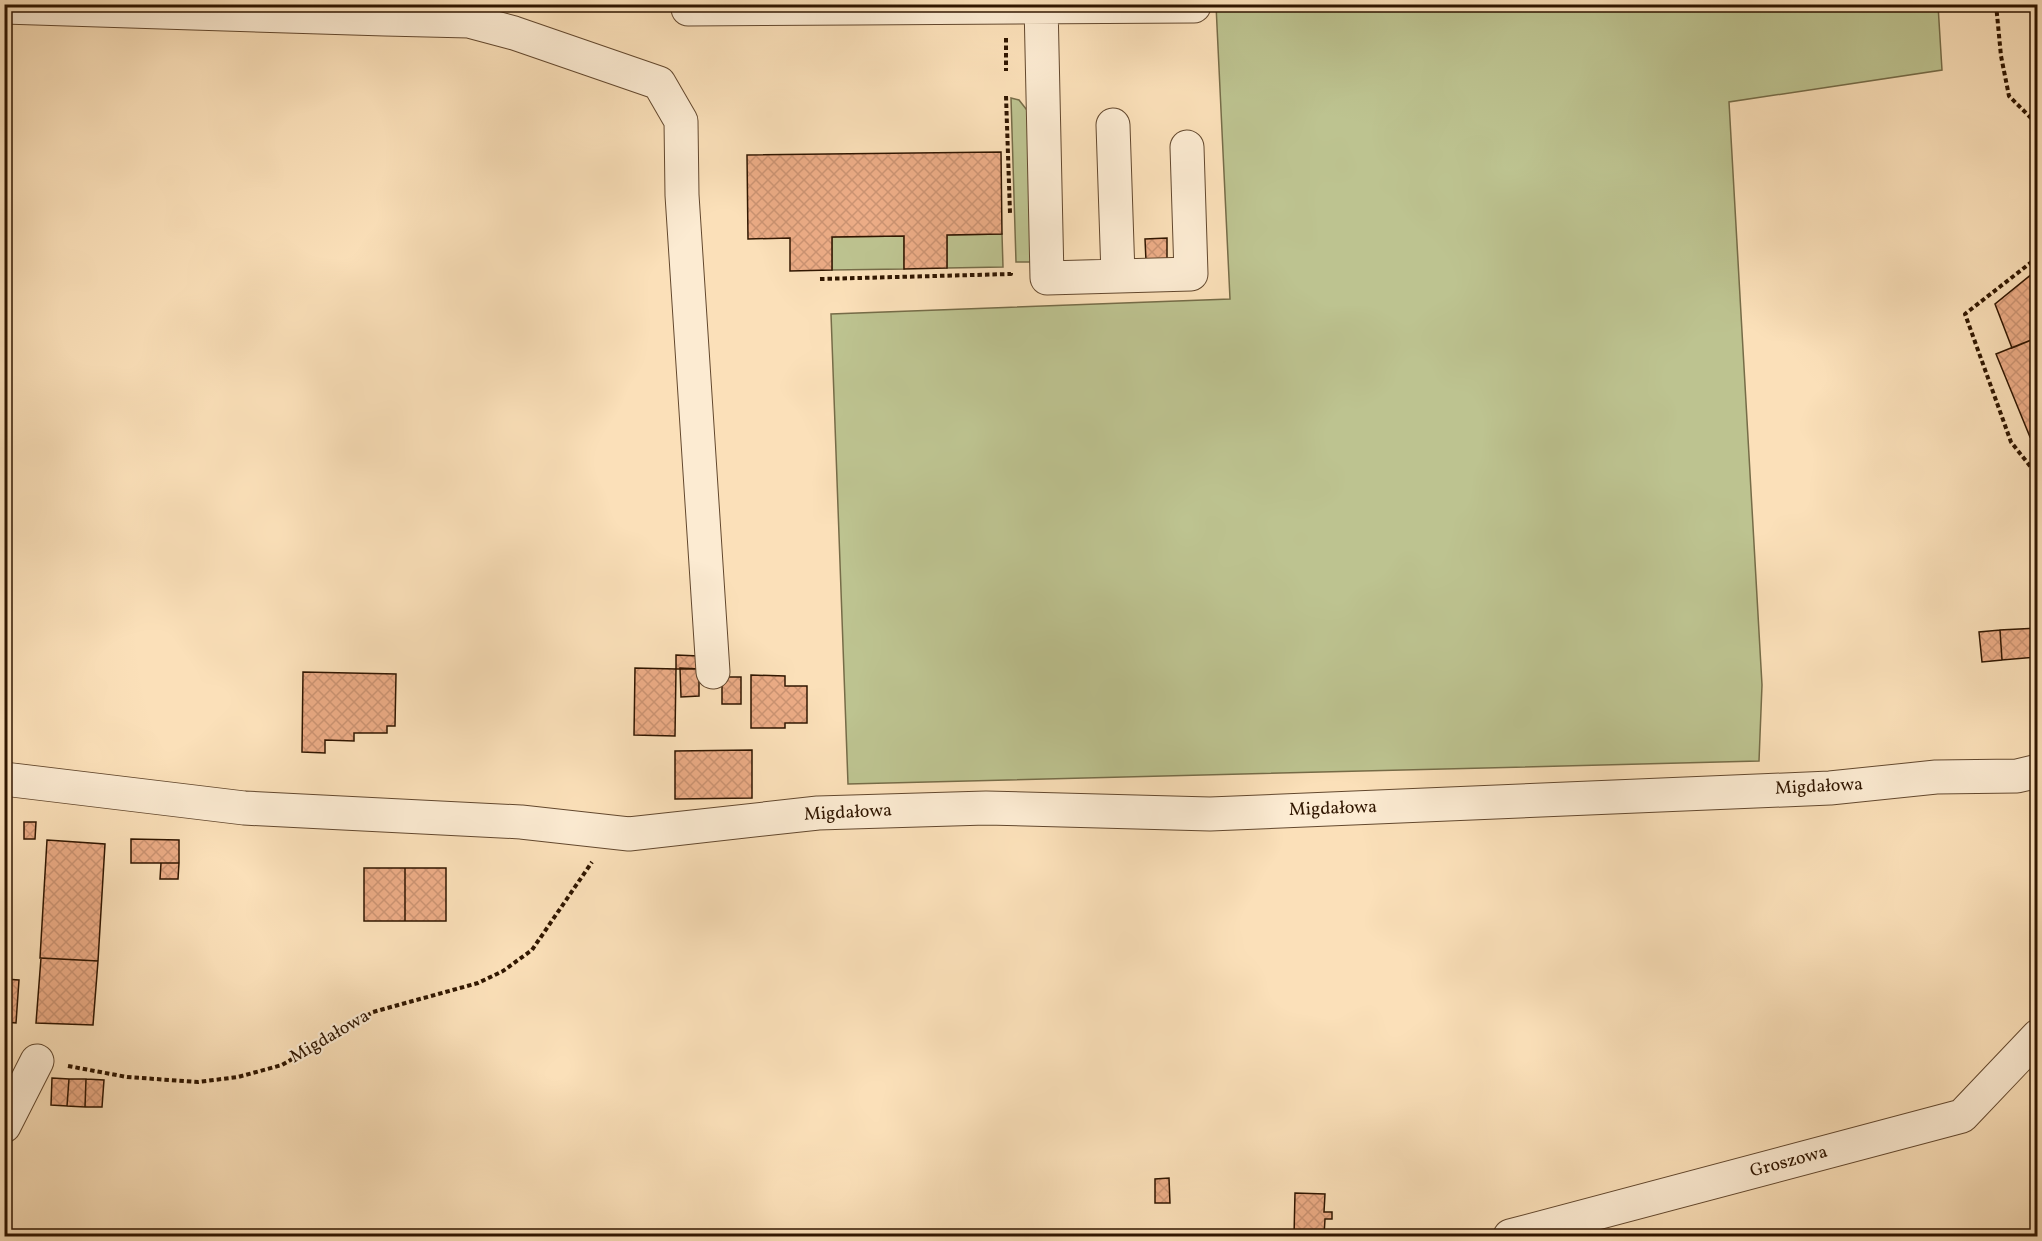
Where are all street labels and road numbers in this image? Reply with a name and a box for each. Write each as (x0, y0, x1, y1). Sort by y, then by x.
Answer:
street label: Migdałowa (1774, 772, 1864, 802)
street label: Migdałowa (1289, 795, 1378, 823)
street label: Migdałowa (803, 798, 893, 828)
street label: Migdałowa (286, 1004, 374, 1070)
street label: Groszowa (1747, 1140, 1831, 1184)

